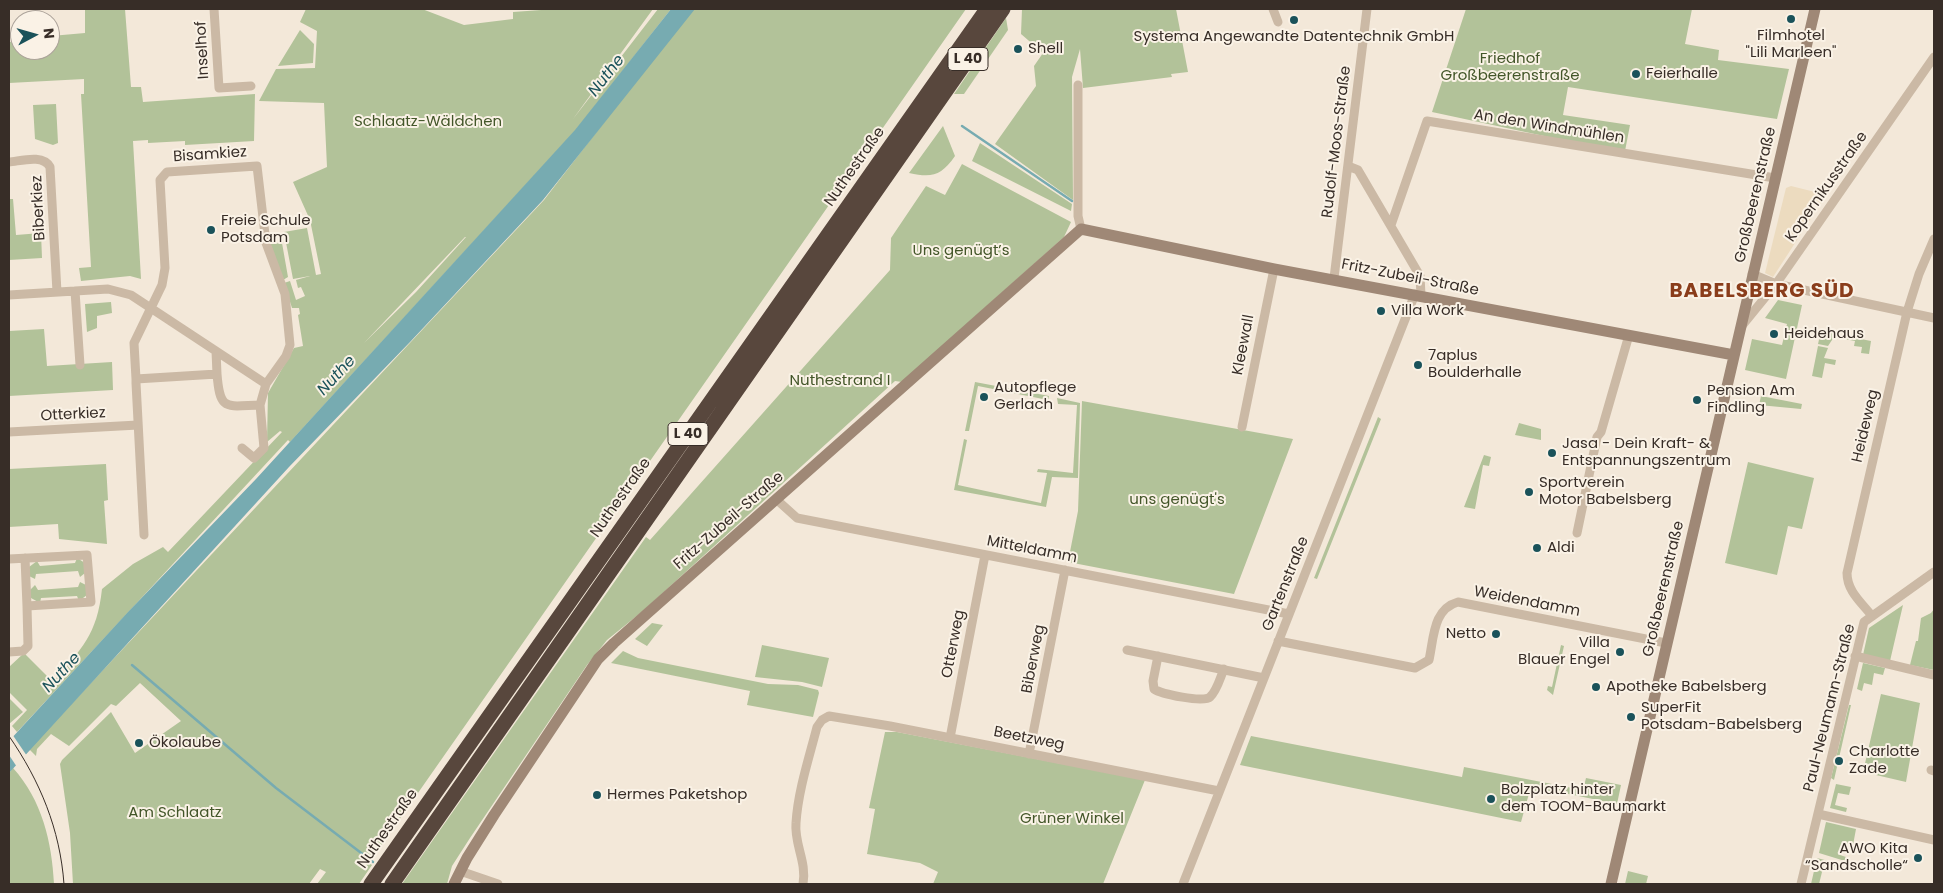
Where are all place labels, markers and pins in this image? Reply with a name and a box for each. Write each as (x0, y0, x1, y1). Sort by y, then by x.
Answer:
marker: Filmhotel "Lili Marleen" (1785, 13, 1797, 25)
marker: Systema Angewandte Datentechnik GmbH (1288, 14, 1300, 26)
place label: Filmhotel "Lili Marleen" (1746, 27, 1836, 62)
place label: Systema Angewandte Datentechnik GmbH (1134, 28, 1454, 46)
place label: Shell (1028, 40, 1063, 58)
marker: Shell (1012, 43, 1024, 55)
place label: Feierhalle (1646, 65, 1718, 83)
marker: Feierhalle (1630, 68, 1642, 80)
place label: Freie Schule Potsdam (221, 212, 311, 247)
marker: Freie Schule Potsdam (205, 224, 217, 236)
place label: Villa Work (1391, 302, 1464, 320)
marker: Villa Work (1375, 305, 1387, 317)
place label: Heidehaus (1784, 325, 1864, 343)
marker: Heidehaus (1768, 328, 1780, 340)
place label: 7aplus Boulderhalle (1428, 347, 1522, 382)
marker: 7aplus Boulderhalle (1412, 359, 1424, 371)
place label: Autopflege Gerlach (994, 379, 1076, 414)
place label: Pension Am Findling (1707, 382, 1795, 417)
marker: Autopflege Gerlach (978, 391, 990, 403)
marker: Pension Am Findling (1691, 394, 1703, 406)
place label: Jasa - Dein Kraft- & Entspannungszentrum (1562, 435, 1731, 470)
marker: Jasa - Dein Kraft- & Entspannungszentrum (1546, 447, 1558, 459)
place label: Sportverein Motor Babelsberg (1539, 474, 1672, 509)
marker: Sportverein Motor Babelsberg (1523, 486, 1535, 498)
place label: Aldi (1547, 539, 1575, 557)
marker: Aldi (1531, 542, 1543, 554)
place label: Netto (1446, 625, 1486, 643)
marker: Netto (1490, 628, 1502, 640)
place label: Villa Blauer Engel (1518, 634, 1610, 669)
marker: Villa Blauer Engel (1614, 646, 1626, 658)
place label: Apotheke Babelsberg (1606, 678, 1767, 696)
marker: Apotheke Babelsberg (1590, 681, 1602, 693)
place label: SuperFit Potsdam-Babelsberg (1641, 699, 1802, 734)
marker: SuperFit Potsdam-Babelsberg (1625, 711, 1637, 723)
place label: Ökolaube (149, 734, 221, 752)
marker: Ökolaube (133, 737, 145, 749)
place label: Charlotte Zade (1849, 743, 1919, 778)
marker: Charlotte Zade (1833, 755, 1845, 767)
place label: Bolzplatz hinter dem TOOM-Baumarkt (1501, 781, 1666, 816)
place label: Hermes Paketshop (607, 786, 747, 804)
marker: Hermes Paketshop (591, 789, 603, 801)
marker: Bolzplatz hinter dem TOOM-Baumarkt (1485, 793, 1497, 805)
place label: AWO Kita “Sandscholle“ (1805, 840, 1908, 875)
marker: AWO Kita “Sandscholle“ (1912, 852, 1924, 864)

